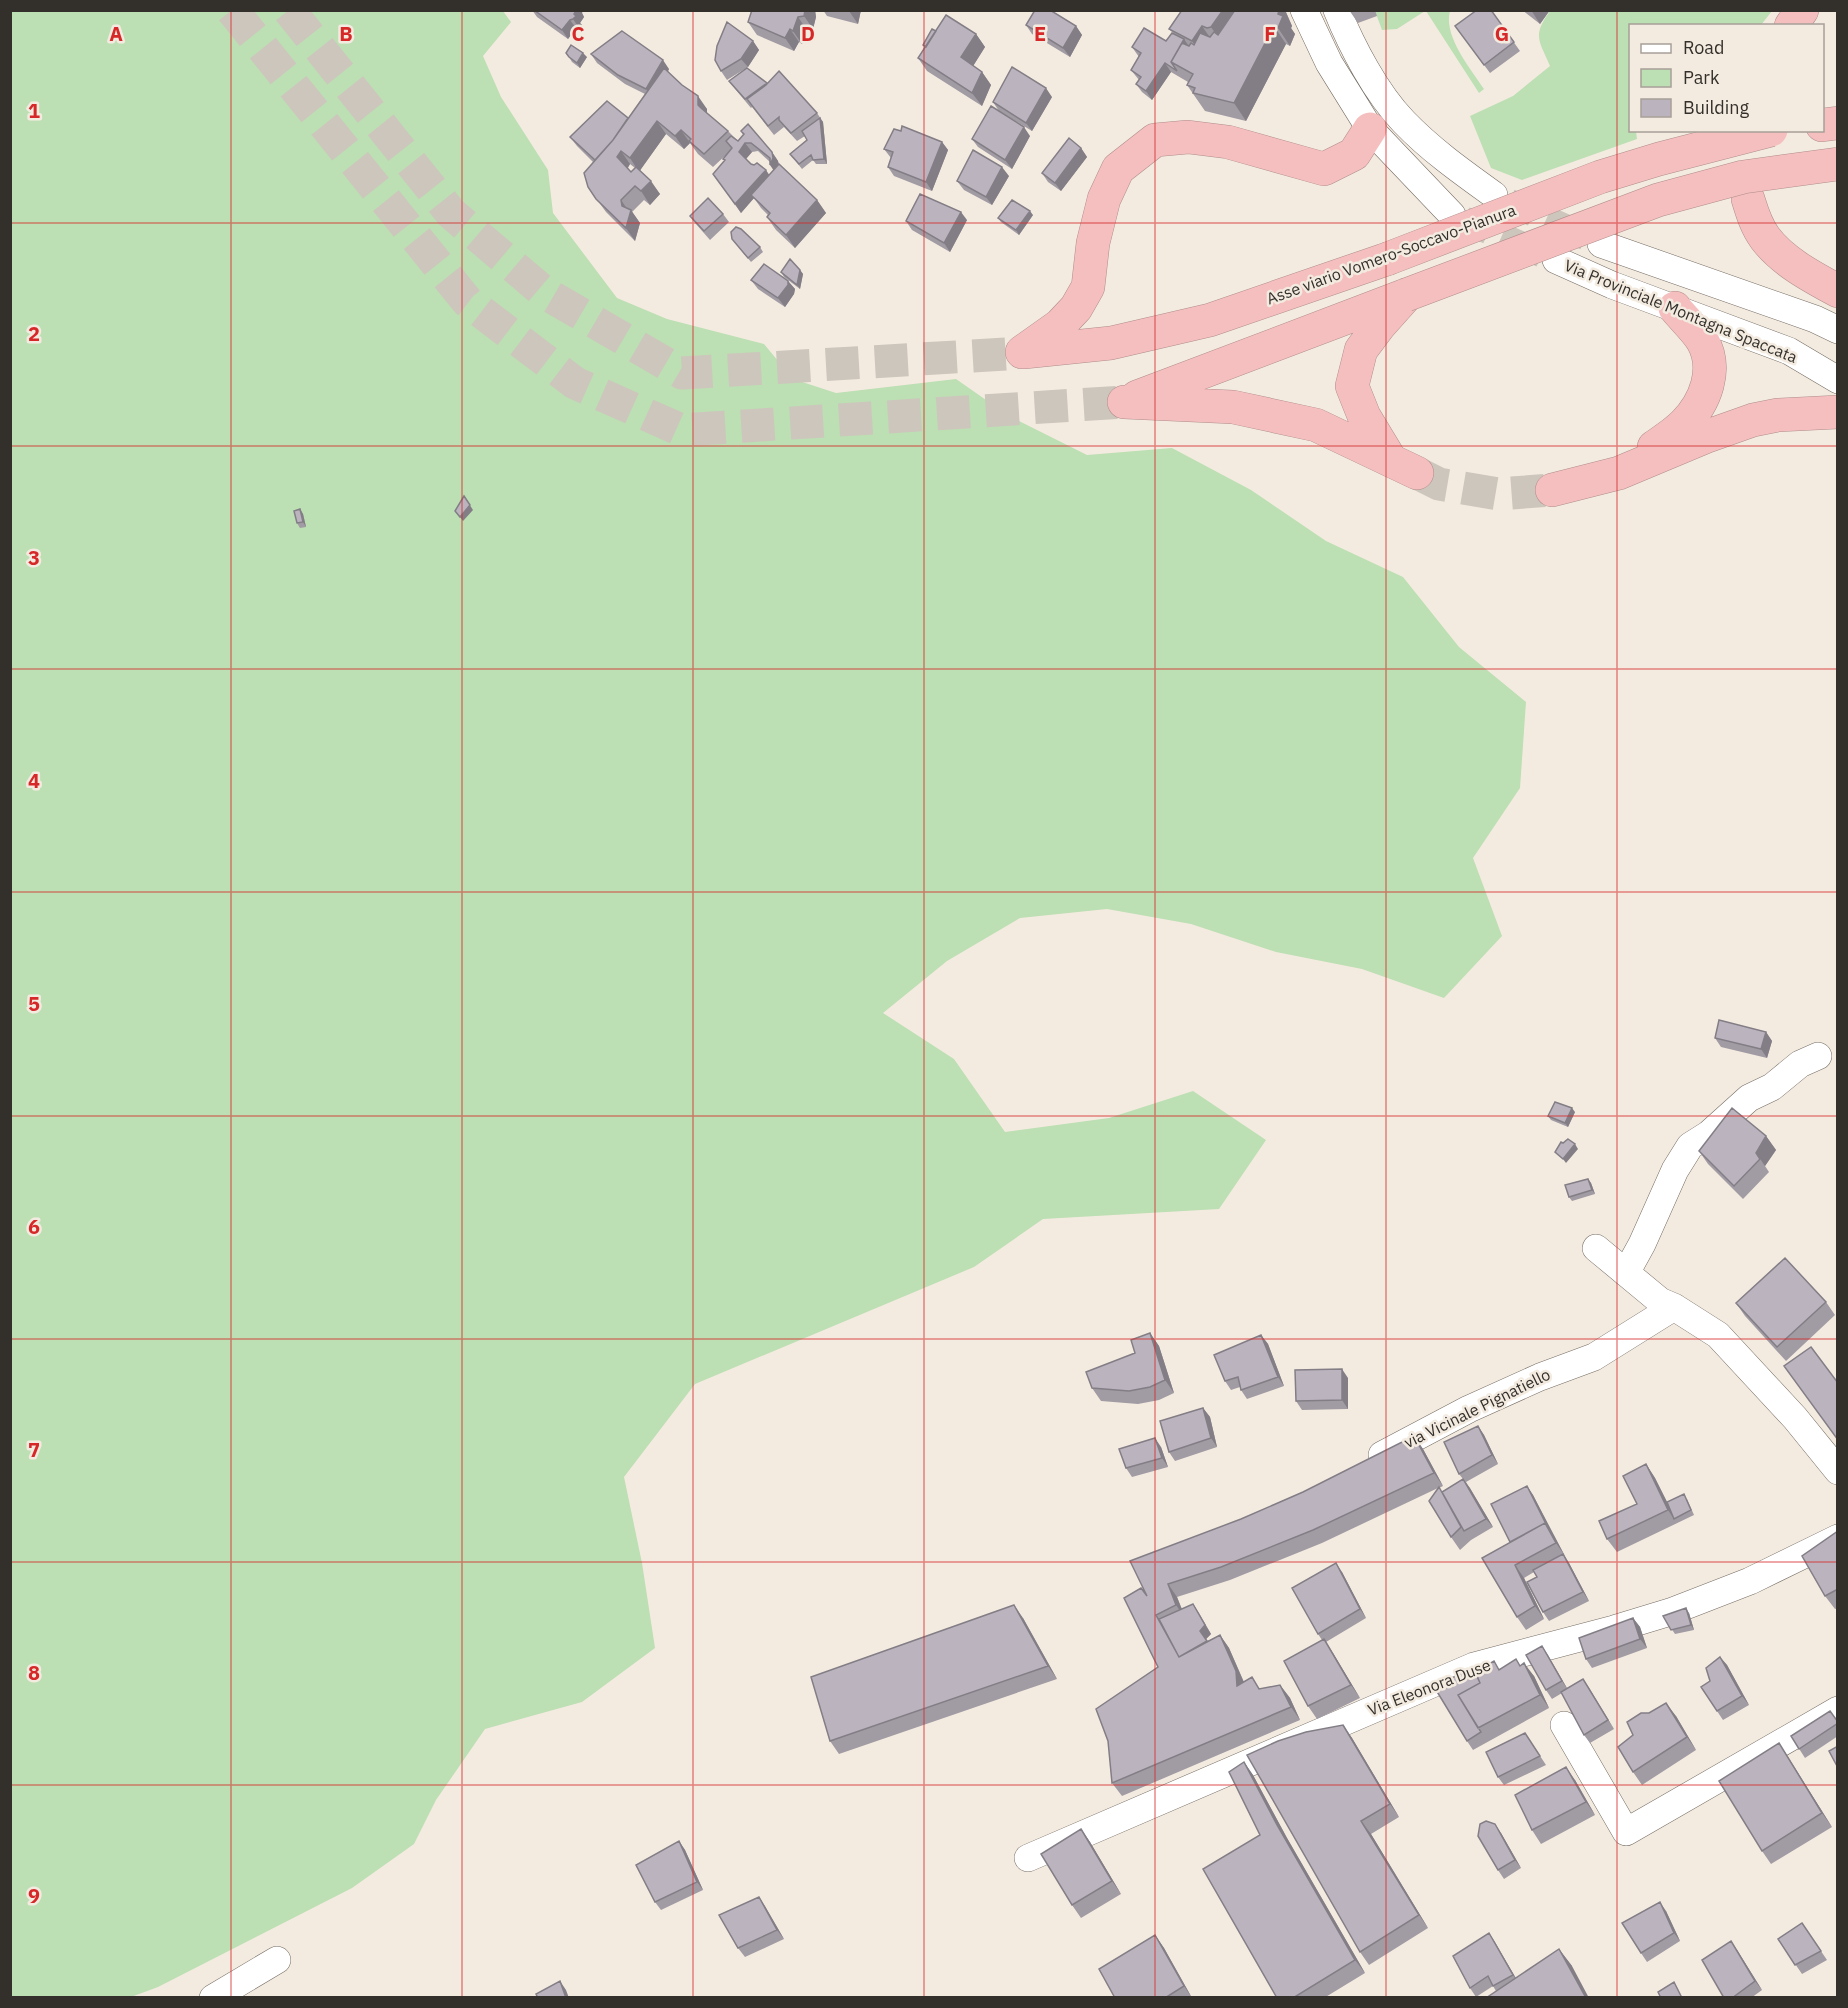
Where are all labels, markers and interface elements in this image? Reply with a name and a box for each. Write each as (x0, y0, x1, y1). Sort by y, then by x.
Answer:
text: A (109, 20, 123, 47)
text: B (339, 20, 353, 47)
text: C (571, 20, 585, 47)
text: D (801, 20, 815, 47)
text: E (1034, 20, 1046, 47)
text: F (1264, 20, 1276, 47)
text: G (1495, 20, 1509, 47)
legend (1629, 24, 1824, 132)
text: Road (1683, 36, 1724, 59)
text: Park (1683, 66, 1720, 89)
text: Building (1683, 96, 1750, 119)
text: 1 (28, 97, 40, 124)
street label: Asse viario Vomero-Soccavo-Pianura (1264, 199, 1519, 309)
street label: Via Provinciale Montagna Spaccata (1562, 255, 1801, 367)
text: 2 (28, 320, 40, 347)
text: 3 (28, 544, 40, 571)
text: 4 (28, 767, 40, 794)
text: 5 (28, 990, 40, 1017)
text: 6 (28, 1213, 40, 1240)
street label: via Vicinale Pignatiello (1401, 1364, 1553, 1452)
text: 7 (28, 1436, 40, 1463)
street label: Via Eleonora Duse (1365, 1654, 1493, 1720)
text: 8 (28, 1659, 40, 1686)
text: 9 (28, 1882, 40, 1909)

